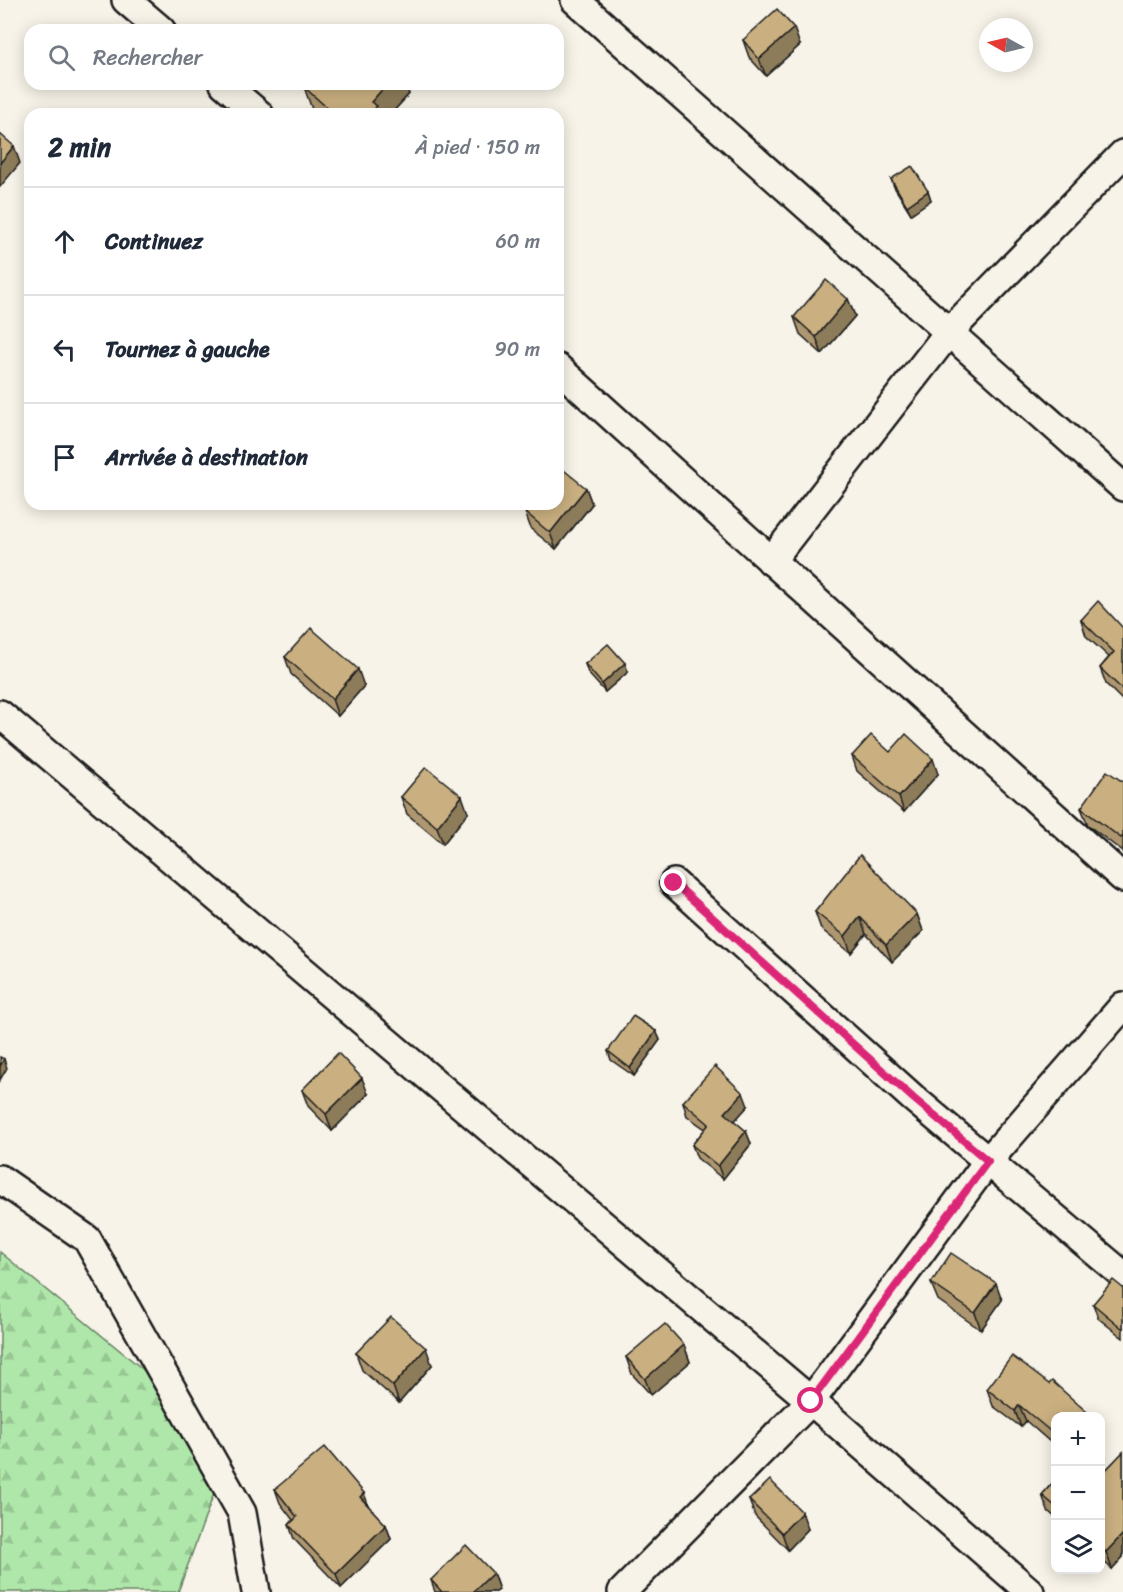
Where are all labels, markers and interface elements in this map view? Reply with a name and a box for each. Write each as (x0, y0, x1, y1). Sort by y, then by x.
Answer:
north arrow (979, 18, 1033, 72)
search box (24, 24, 564, 90)
text: Rechercher (93, 38, 203, 77)
icon: search (45, 41, 78, 74)
text: 2 min (48, 124, 111, 170)
text: À pied · 150 m (415, 130, 540, 165)
text: Continuez (105, 222, 203, 261)
text: 60 m (495, 224, 540, 259)
icon: ahead (48, 225, 81, 258)
text: Tournez à gauche (105, 330, 270, 369)
text: 90 m (495, 332, 540, 367)
icon: left (48, 333, 81, 366)
text: Arrivée à destination (105, 438, 308, 477)
icon: arrive (48, 441, 81, 474)
route end (660, 869, 686, 895)
route start (797, 1387, 823, 1413)
map controls (1051, 1412, 1105, 1574)
button: + (1051, 1412, 1105, 1466)
button: − (1051, 1466, 1105, 1520)
button: layers (1051, 1520, 1105, 1574)

